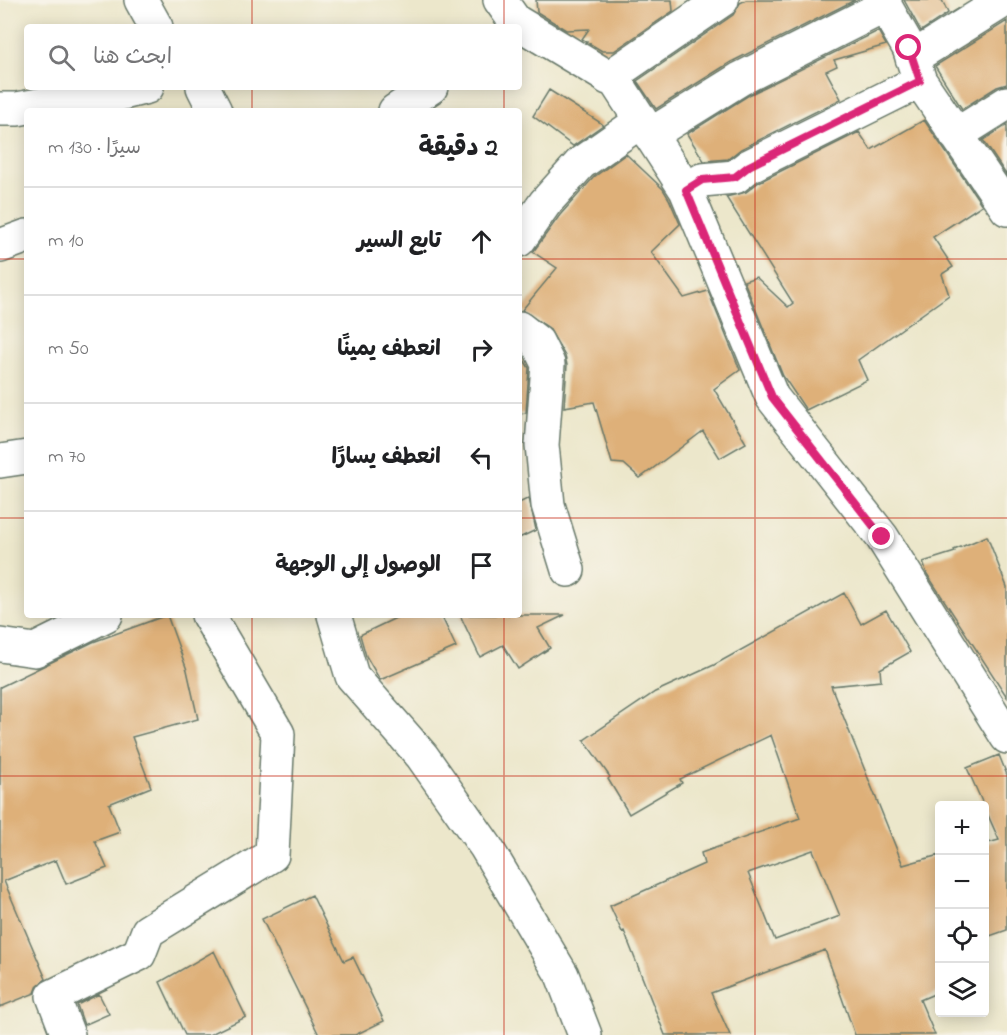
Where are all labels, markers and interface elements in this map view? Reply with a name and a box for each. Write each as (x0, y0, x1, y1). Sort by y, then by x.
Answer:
search box (24, 24, 522, 90)
route start (895, 34, 921, 60)
icon: search (45, 41, 78, 74)
text: ابحث هنا (93, 42, 172, 74)
text: 2 دقيقة (419, 130, 498, 168)
text: سيرًا · 130 m (48, 134, 141, 163)
icon: ahead (465, 225, 498, 258)
text: تابع السير (357, 226, 441, 258)
text: 10 m (48, 227, 84, 256)
icon: right (465, 333, 498, 366)
text: انعطف يمينًا (337, 334, 441, 366)
text: 50 m (48, 335, 89, 364)
icon: left (465, 441, 498, 474)
text: انعطف يسارًا (332, 442, 441, 474)
text: 70 m (48, 443, 85, 472)
route end (868, 523, 894, 549)
icon: arrive (465, 549, 498, 582)
text: الوصول إلى الوجهة (275, 550, 441, 582)
map controls (935, 801, 989, 1017)
button: + (935, 801, 989, 855)
button: − (935, 855, 989, 909)
button: locate (935, 909, 989, 963)
button: layers (935, 963, 989, 1017)

